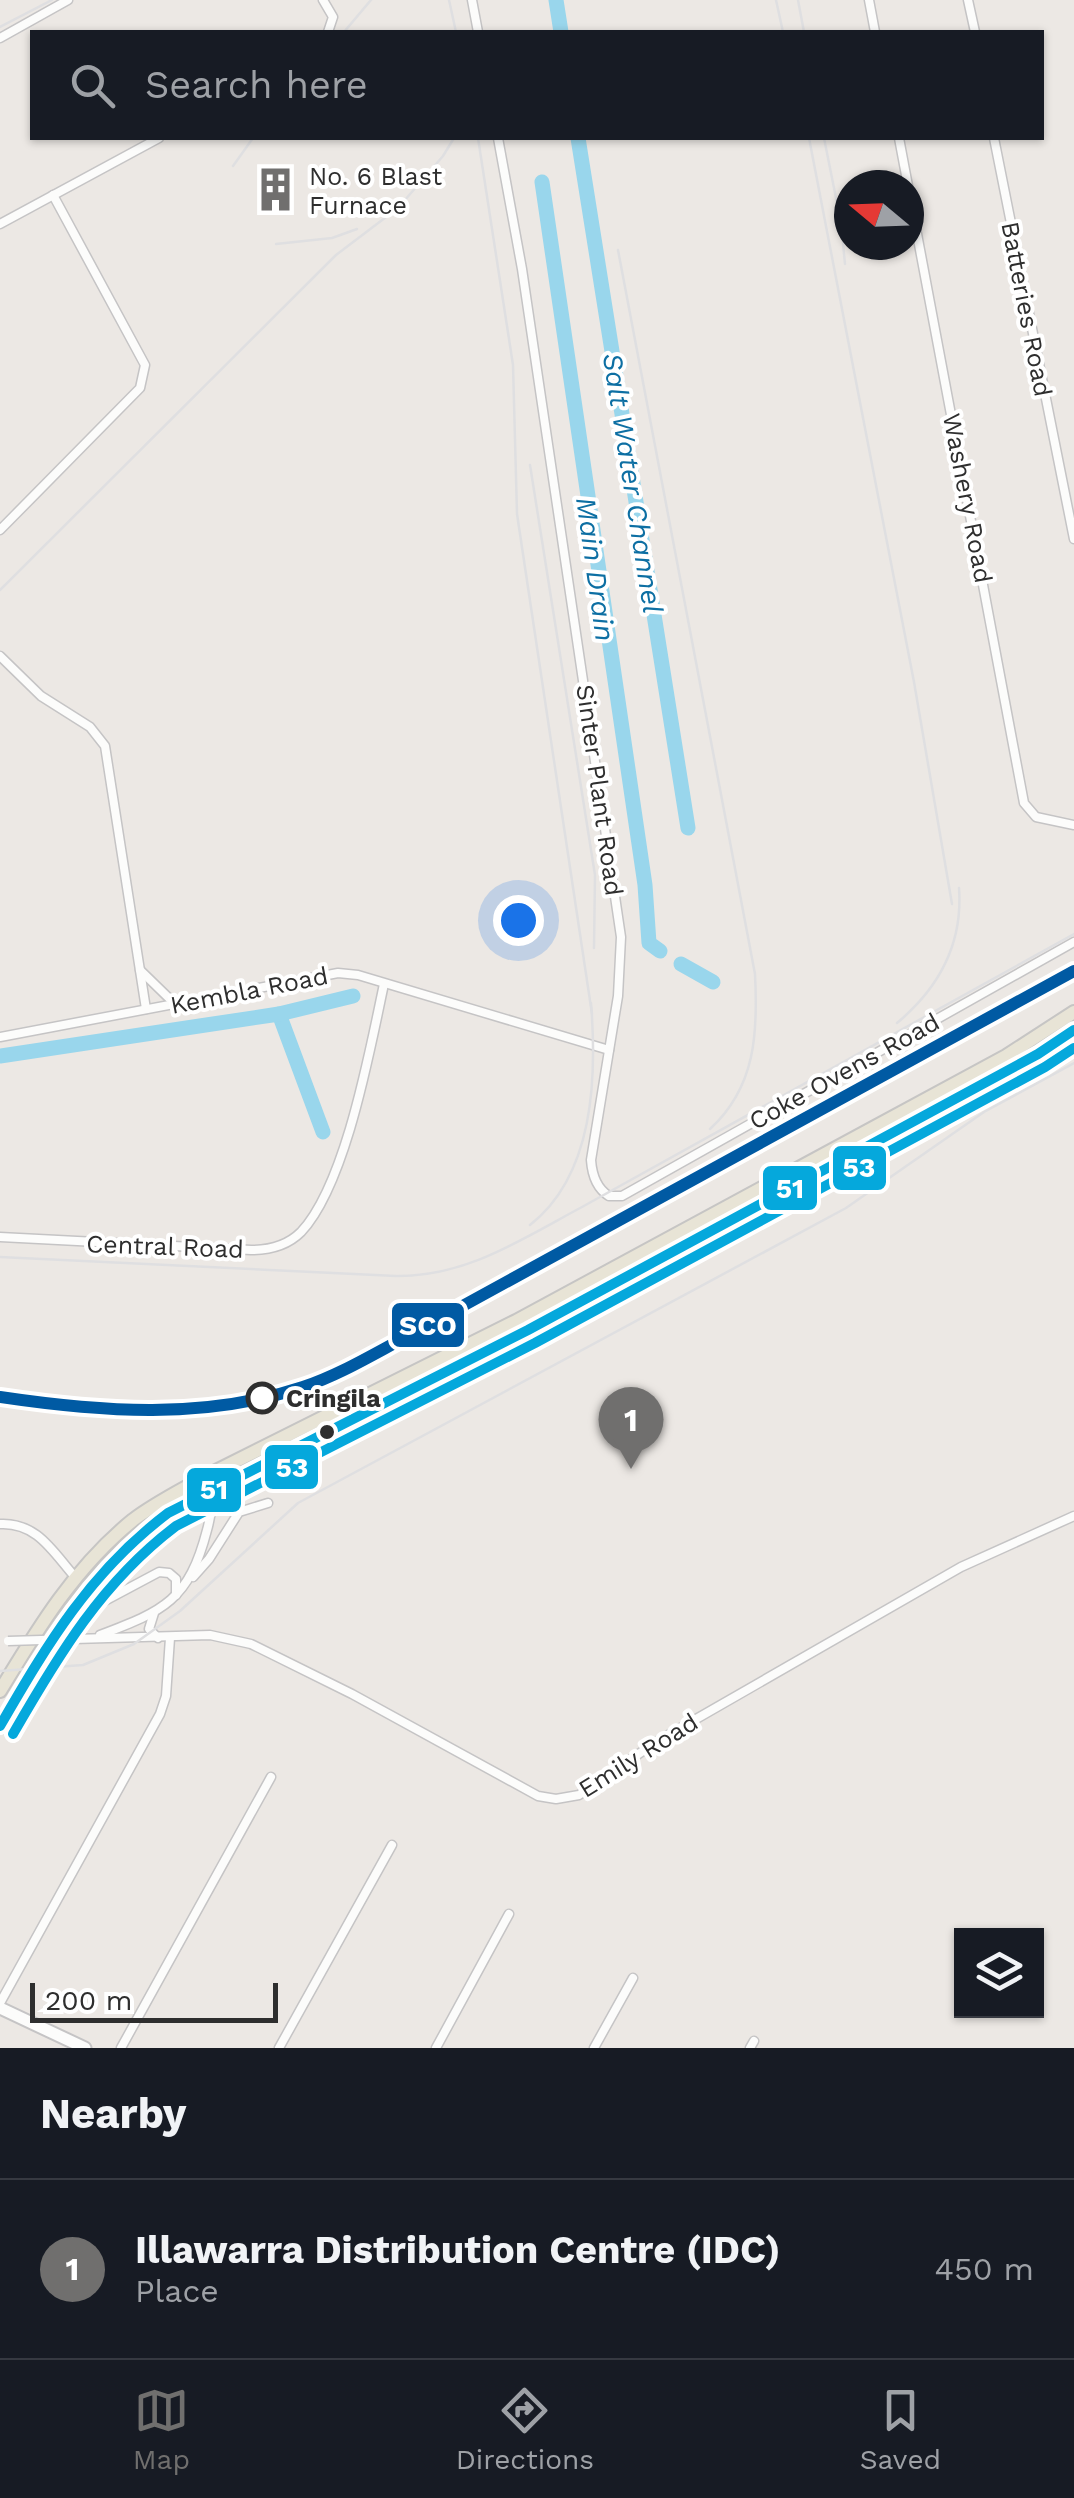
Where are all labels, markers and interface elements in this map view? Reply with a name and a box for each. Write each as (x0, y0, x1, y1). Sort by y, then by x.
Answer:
search box (30, 30, 1044, 140)
icon: search (65, 58, 120, 113)
text: Search here (145, 63, 368, 107)
place label: No. 6 Blast Furnace (309, 162, 443, 220)
building icon: No. 6 Blast Furnace (252, 166, 300, 214)
north arrow (834, 170, 924, 260)
street label: Batteries Road (995, 219, 1058, 399)
water label: Salt Water Channel (596, 350, 669, 616)
street label: Washery Road (937, 411, 998, 585)
water label: Main Drain (569, 495, 622, 643)
street label: Sinter Plant Road (570, 682, 629, 898)
your location (493, 895, 544, 946)
street label: Kembla Road (168, 961, 330, 1020)
street label: Coke Ovens Road (744, 1007, 944, 1136)
line badge: 53 (831, 1144, 888, 1192)
text: 53 (843, 1151, 875, 1184)
line badge: 51 (761, 1164, 819, 1212)
text: 51 (776, 1172, 804, 1205)
street label: Central Road (86, 1229, 244, 1264)
line badge: SCO (390, 1301, 466, 1349)
text: SCO (399, 1309, 457, 1342)
marker: Cringila (247, 1383, 277, 1413)
place label: Cringila (286, 1384, 381, 1413)
pin: 1 (598, 1386, 664, 1469)
unlabelled marker (317, 1422, 337, 1442)
line badge: 53 (263, 1443, 320, 1491)
text: 53 (276, 1451, 308, 1484)
line badge: 51 (185, 1466, 243, 1514)
text: 51 (200, 1473, 228, 1506)
street label: Emily Road (573, 1707, 703, 1804)
map controls (954, 1928, 1044, 2018)
button: layers (954, 1928, 1044, 2018)
scale bar (30, 1978, 278, 2022)
text: 200 m (45, 1984, 132, 2017)
text: Nearby (40, 2089, 187, 2138)
text: Illawarra Distribution Centre (IDC) (135, 2228, 780, 2272)
text: 1 (66, 2250, 79, 2288)
text: 450 m (935, 2250, 1034, 2288)
text: Place (135, 2272, 219, 2310)
tab: Map (133, 2383, 190, 2476)
tab: Directions (456, 2383, 594, 2476)
tab: Saved (860, 2383, 941, 2476)

